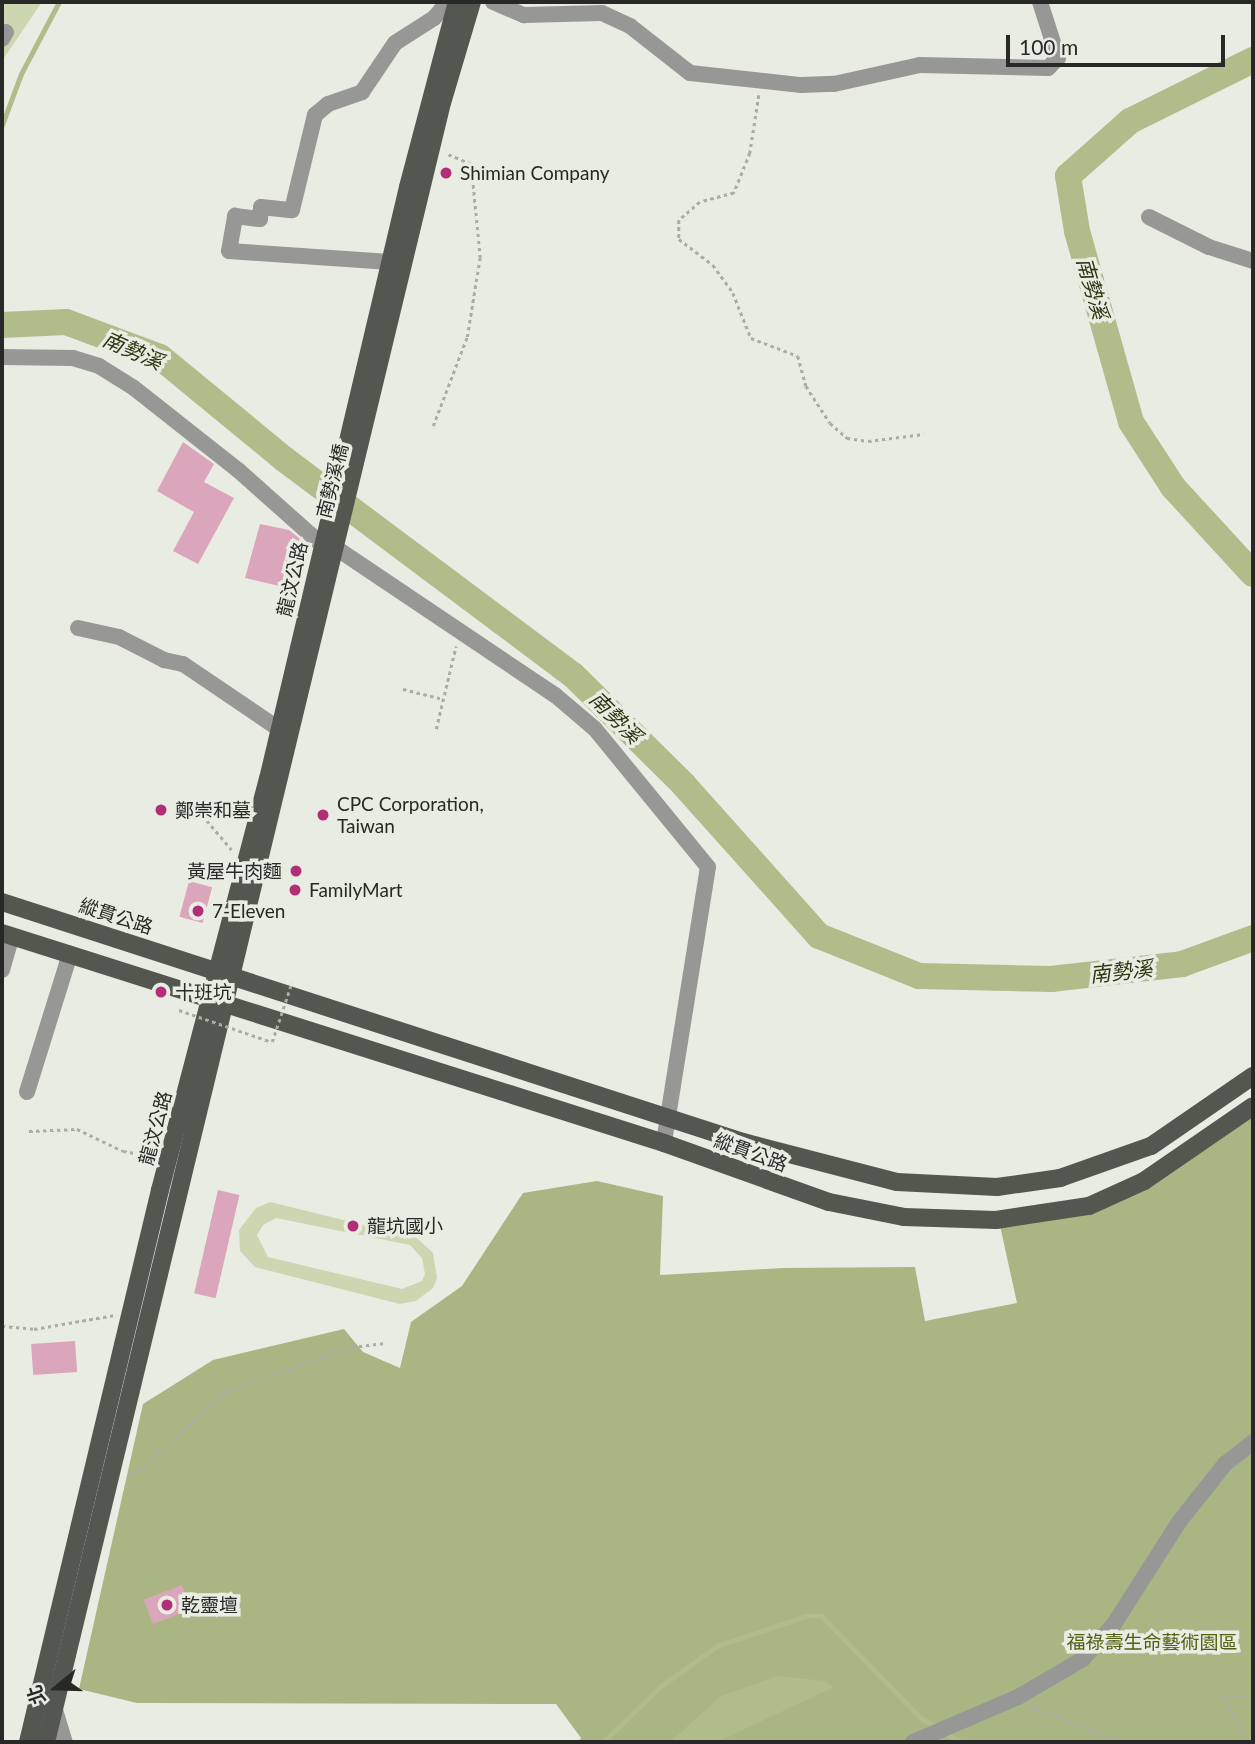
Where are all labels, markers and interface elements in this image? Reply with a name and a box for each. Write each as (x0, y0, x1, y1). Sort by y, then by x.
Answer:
scale bar (1010, 21, 1229, 65)
text: 100 m (1019, 34, 1078, 59)
place label: Shimian Company (460, 162, 610, 184)
marker: Shimian Company (438, 165, 454, 181)
water label: 南勢溪 (1072, 254, 1114, 322)
water label: 南勢溪 (99, 326, 167, 374)
street label: 南勢溪橋 (312, 441, 352, 521)
street label: 龍汶公路 (272, 539, 312, 619)
water label: 南勢溪 (585, 686, 647, 748)
place label: CPC Corporation, Taiwan (337, 793, 484, 837)
place label: 鄭崇和墓 (175, 799, 251, 821)
marker: 鄭崇和墓 (153, 802, 169, 818)
marker: CPC Corporation, Taiwan (315, 807, 331, 823)
place label: 黃屋牛肉麵 (187, 860, 282, 882)
marker: 黃屋牛肉麵 (288, 863, 304, 879)
place label: FamilyMart (309, 879, 403, 901)
marker: FamilyMart (287, 882, 303, 898)
street label: 縱貫公路 (76, 893, 156, 939)
place label: 7-Eleven (212, 900, 285, 922)
marker: 7-Eleven (190, 903, 206, 919)
water label: 南勢溪 (1088, 955, 1154, 987)
place label: 十班坑 (175, 981, 232, 1003)
marker: 十班坑 (153, 984, 169, 1000)
street label: 龍汶公路 (134, 1088, 176, 1168)
street label: 縱貫公路 (711, 1128, 791, 1176)
place label: 龍坑國小 (367, 1215, 443, 1237)
marker: 龍坑國小 (345, 1218, 361, 1234)
place label: 乾靈壇 (181, 1594, 238, 1616)
marker: 乾靈壇 (159, 1597, 175, 1613)
park label: 福祿壽生命藝術園區 (1067, 1631, 1237, 1653)
north arrow (21, 1653, 91, 1723)
text: 北 (22, 1682, 50, 1708)

